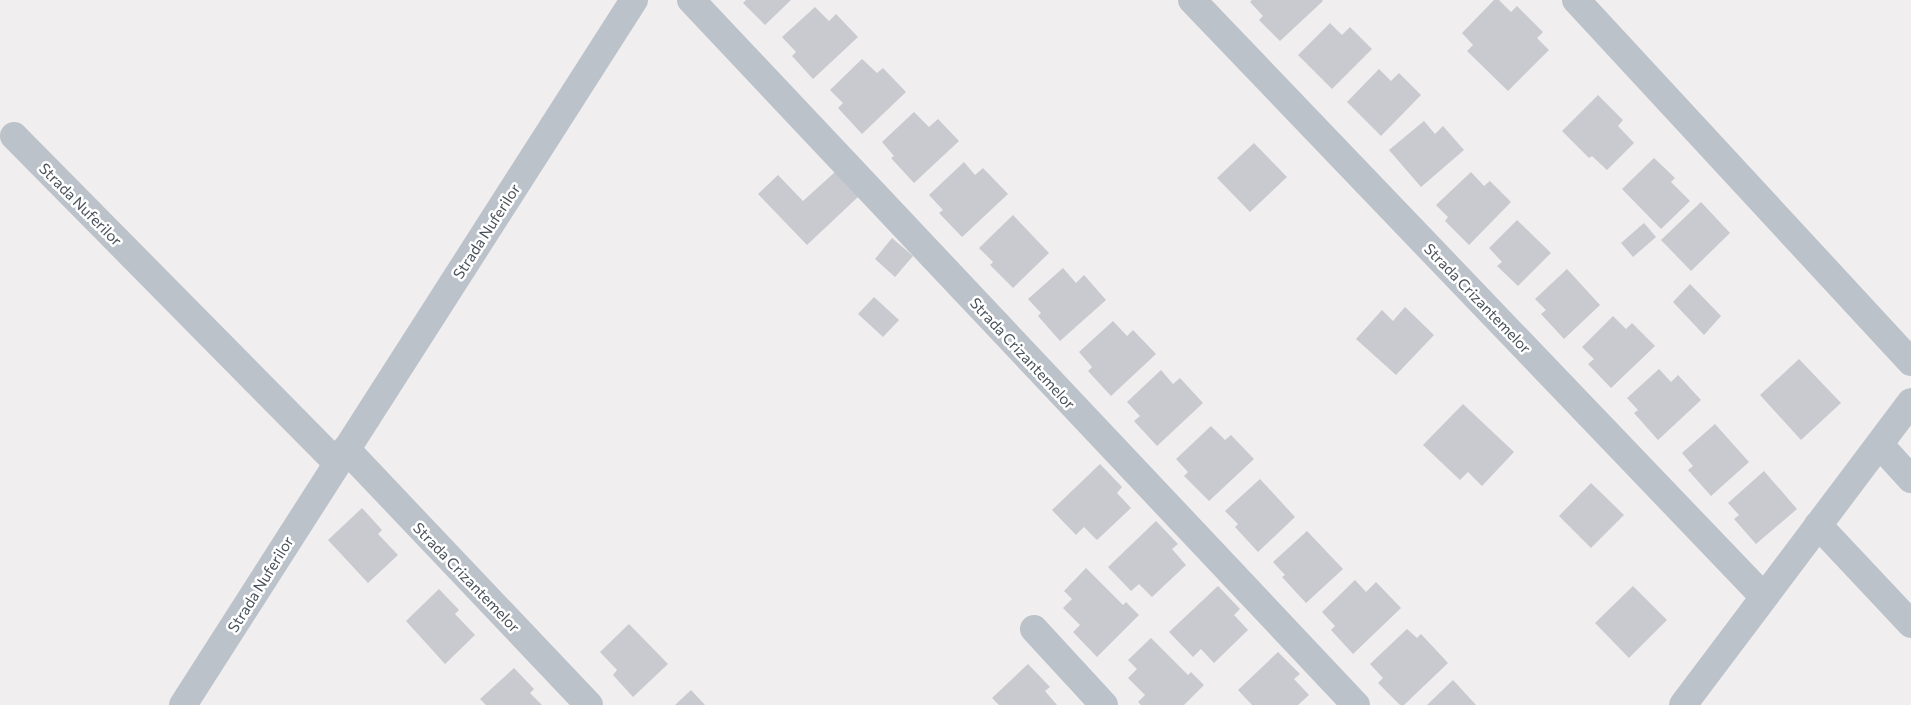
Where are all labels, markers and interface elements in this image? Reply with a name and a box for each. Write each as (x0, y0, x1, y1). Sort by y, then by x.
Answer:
street label: Strada Nuferilor (36, 159, 126, 249)
street label: Strada Nuferilor (449, 180, 523, 282)
street label: Strada Crizantemelor (1421, 239, 1535, 357)
street label: Strada Crizantemelor (967, 294, 1079, 412)
street label: Strada Crizantemelor (410, 518, 524, 636)
street label: Strada Nuferilor (223, 533, 297, 635)

